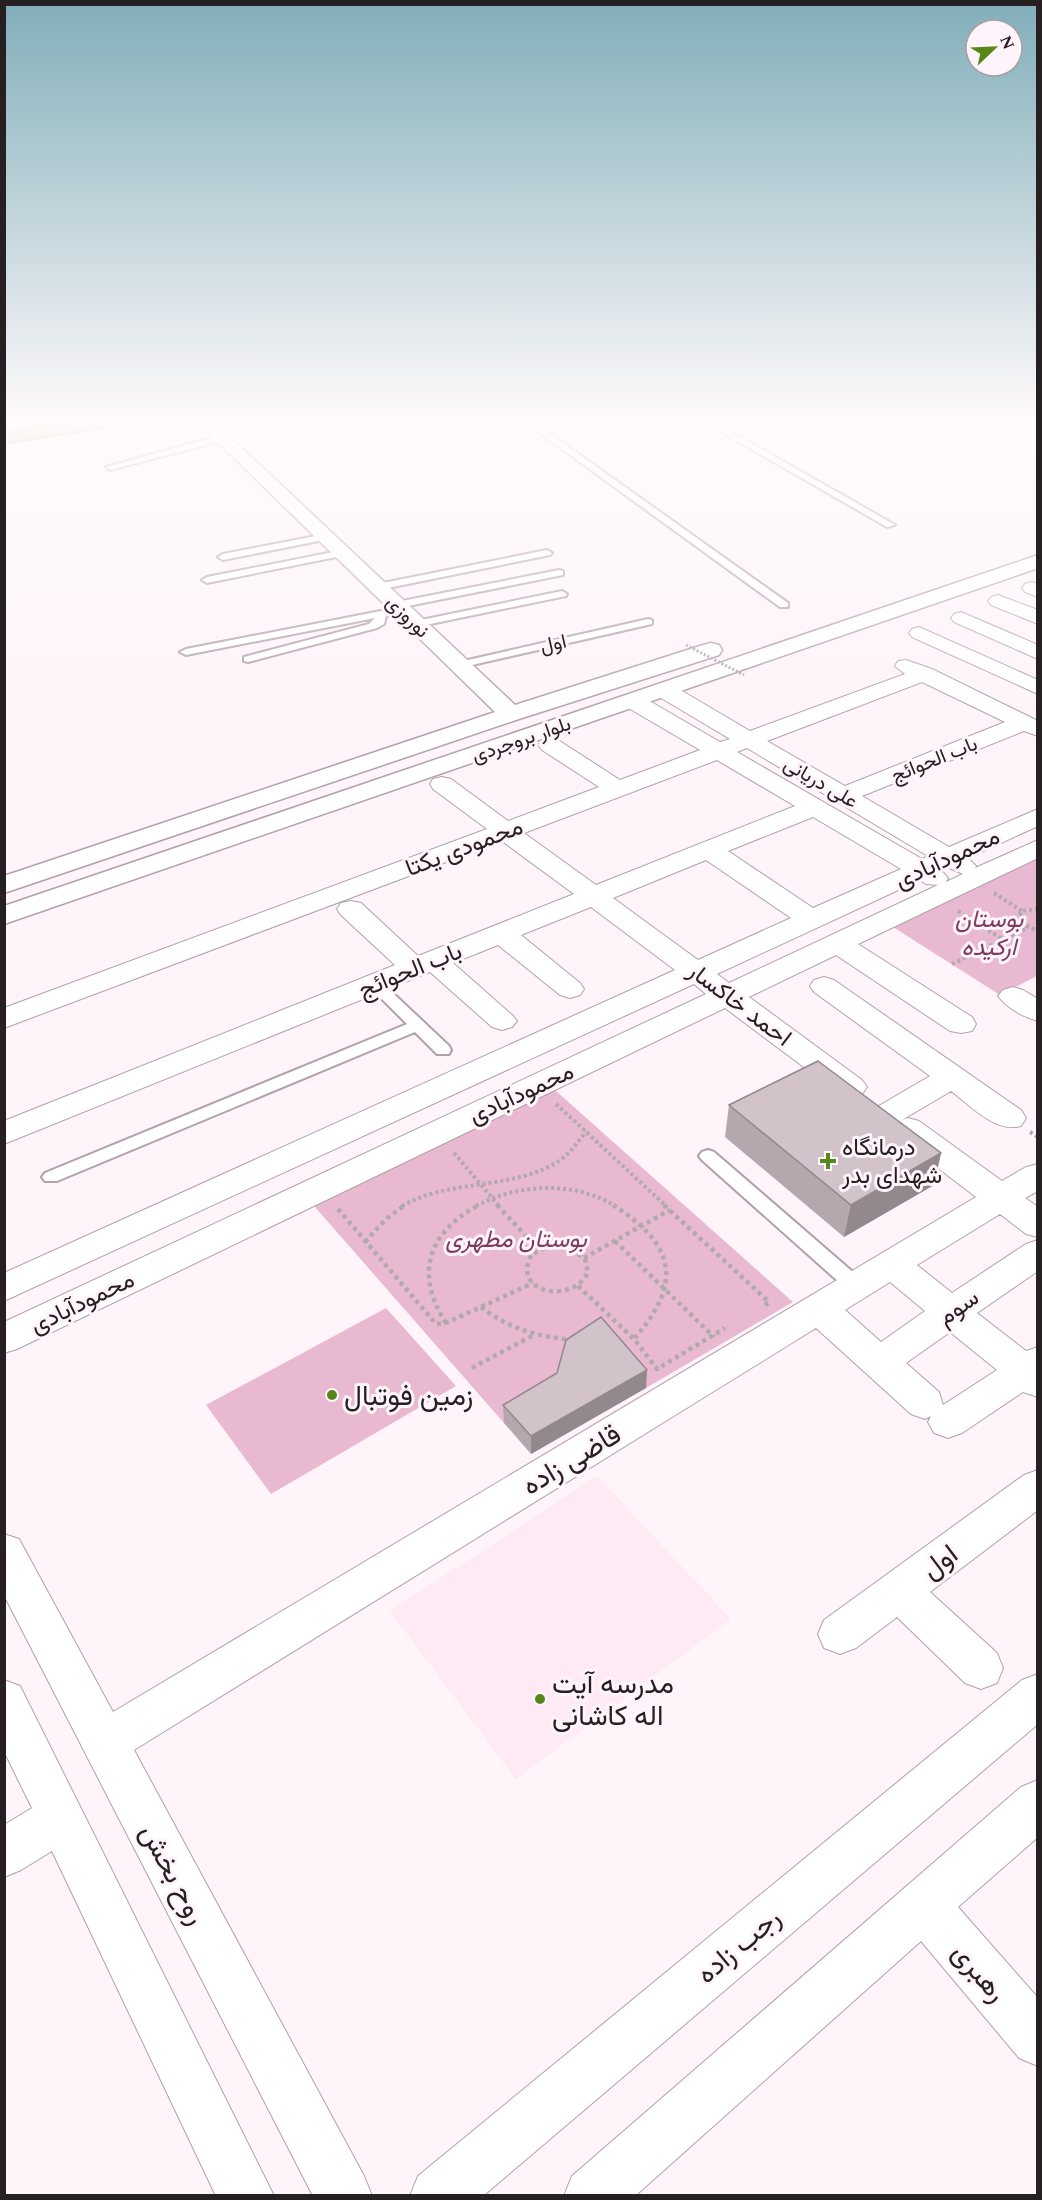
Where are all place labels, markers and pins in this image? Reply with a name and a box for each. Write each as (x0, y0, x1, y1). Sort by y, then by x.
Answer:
place label: درمانگاه شهدای بدر (841, 1130, 942, 1194)
marker: درمانگاه شهدای بدر (819, 1152, 837, 1170)
place label: زمین فوتبال (344, 1375, 473, 1418)
marker: زمین فوتبال (325, 1388, 339, 1402)
place label: مدرسه آیت اله کاشانی (552, 1663, 674, 1738)
marker: مدرسه آیت اله کاشانی (533, 1692, 547, 1706)

